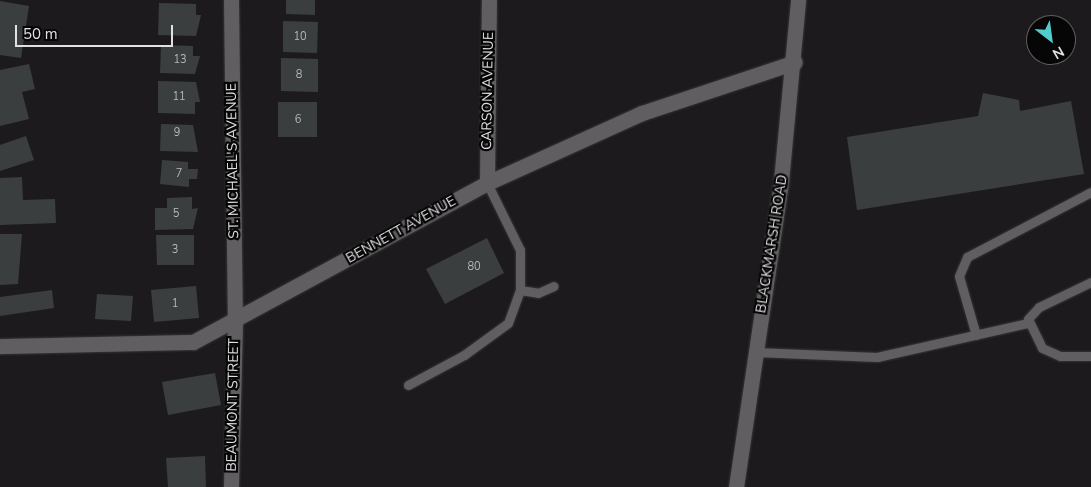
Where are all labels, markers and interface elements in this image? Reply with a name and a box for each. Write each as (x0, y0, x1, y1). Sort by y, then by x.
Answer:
scale bar (18, 15, 175, 47)
north arrow (1026, 15, 1076, 65)
text: 50 m (23, 24, 58, 44)
house number: 10 (293, 30, 307, 44)
street label: CARSON AVENUE (479, 32, 497, 150)
text: N (1049, 42, 1068, 63)
house number: 13 (173, 53, 187, 67)
house number: 8 (296, 68, 302, 82)
street label: ST. MICHAEL'S AVENUE (223, 83, 243, 239)
house number: 11 (172, 90, 186, 104)
house number: 6 (295, 113, 301, 127)
house number: 9 (174, 126, 180, 140)
house number: 7 (176, 167, 182, 181)
street label: BLACKMARSH ROAD (753, 174, 791, 314)
street label: BENNETT AVENUE (343, 193, 459, 267)
house number: 5 (173, 207, 179, 221)
house number: 3 (172, 243, 178, 257)
house number: 80 (467, 260, 481, 274)
house number: 1 (172, 297, 178, 311)
street label: BEAUMONT STREET (223, 338, 243, 472)

